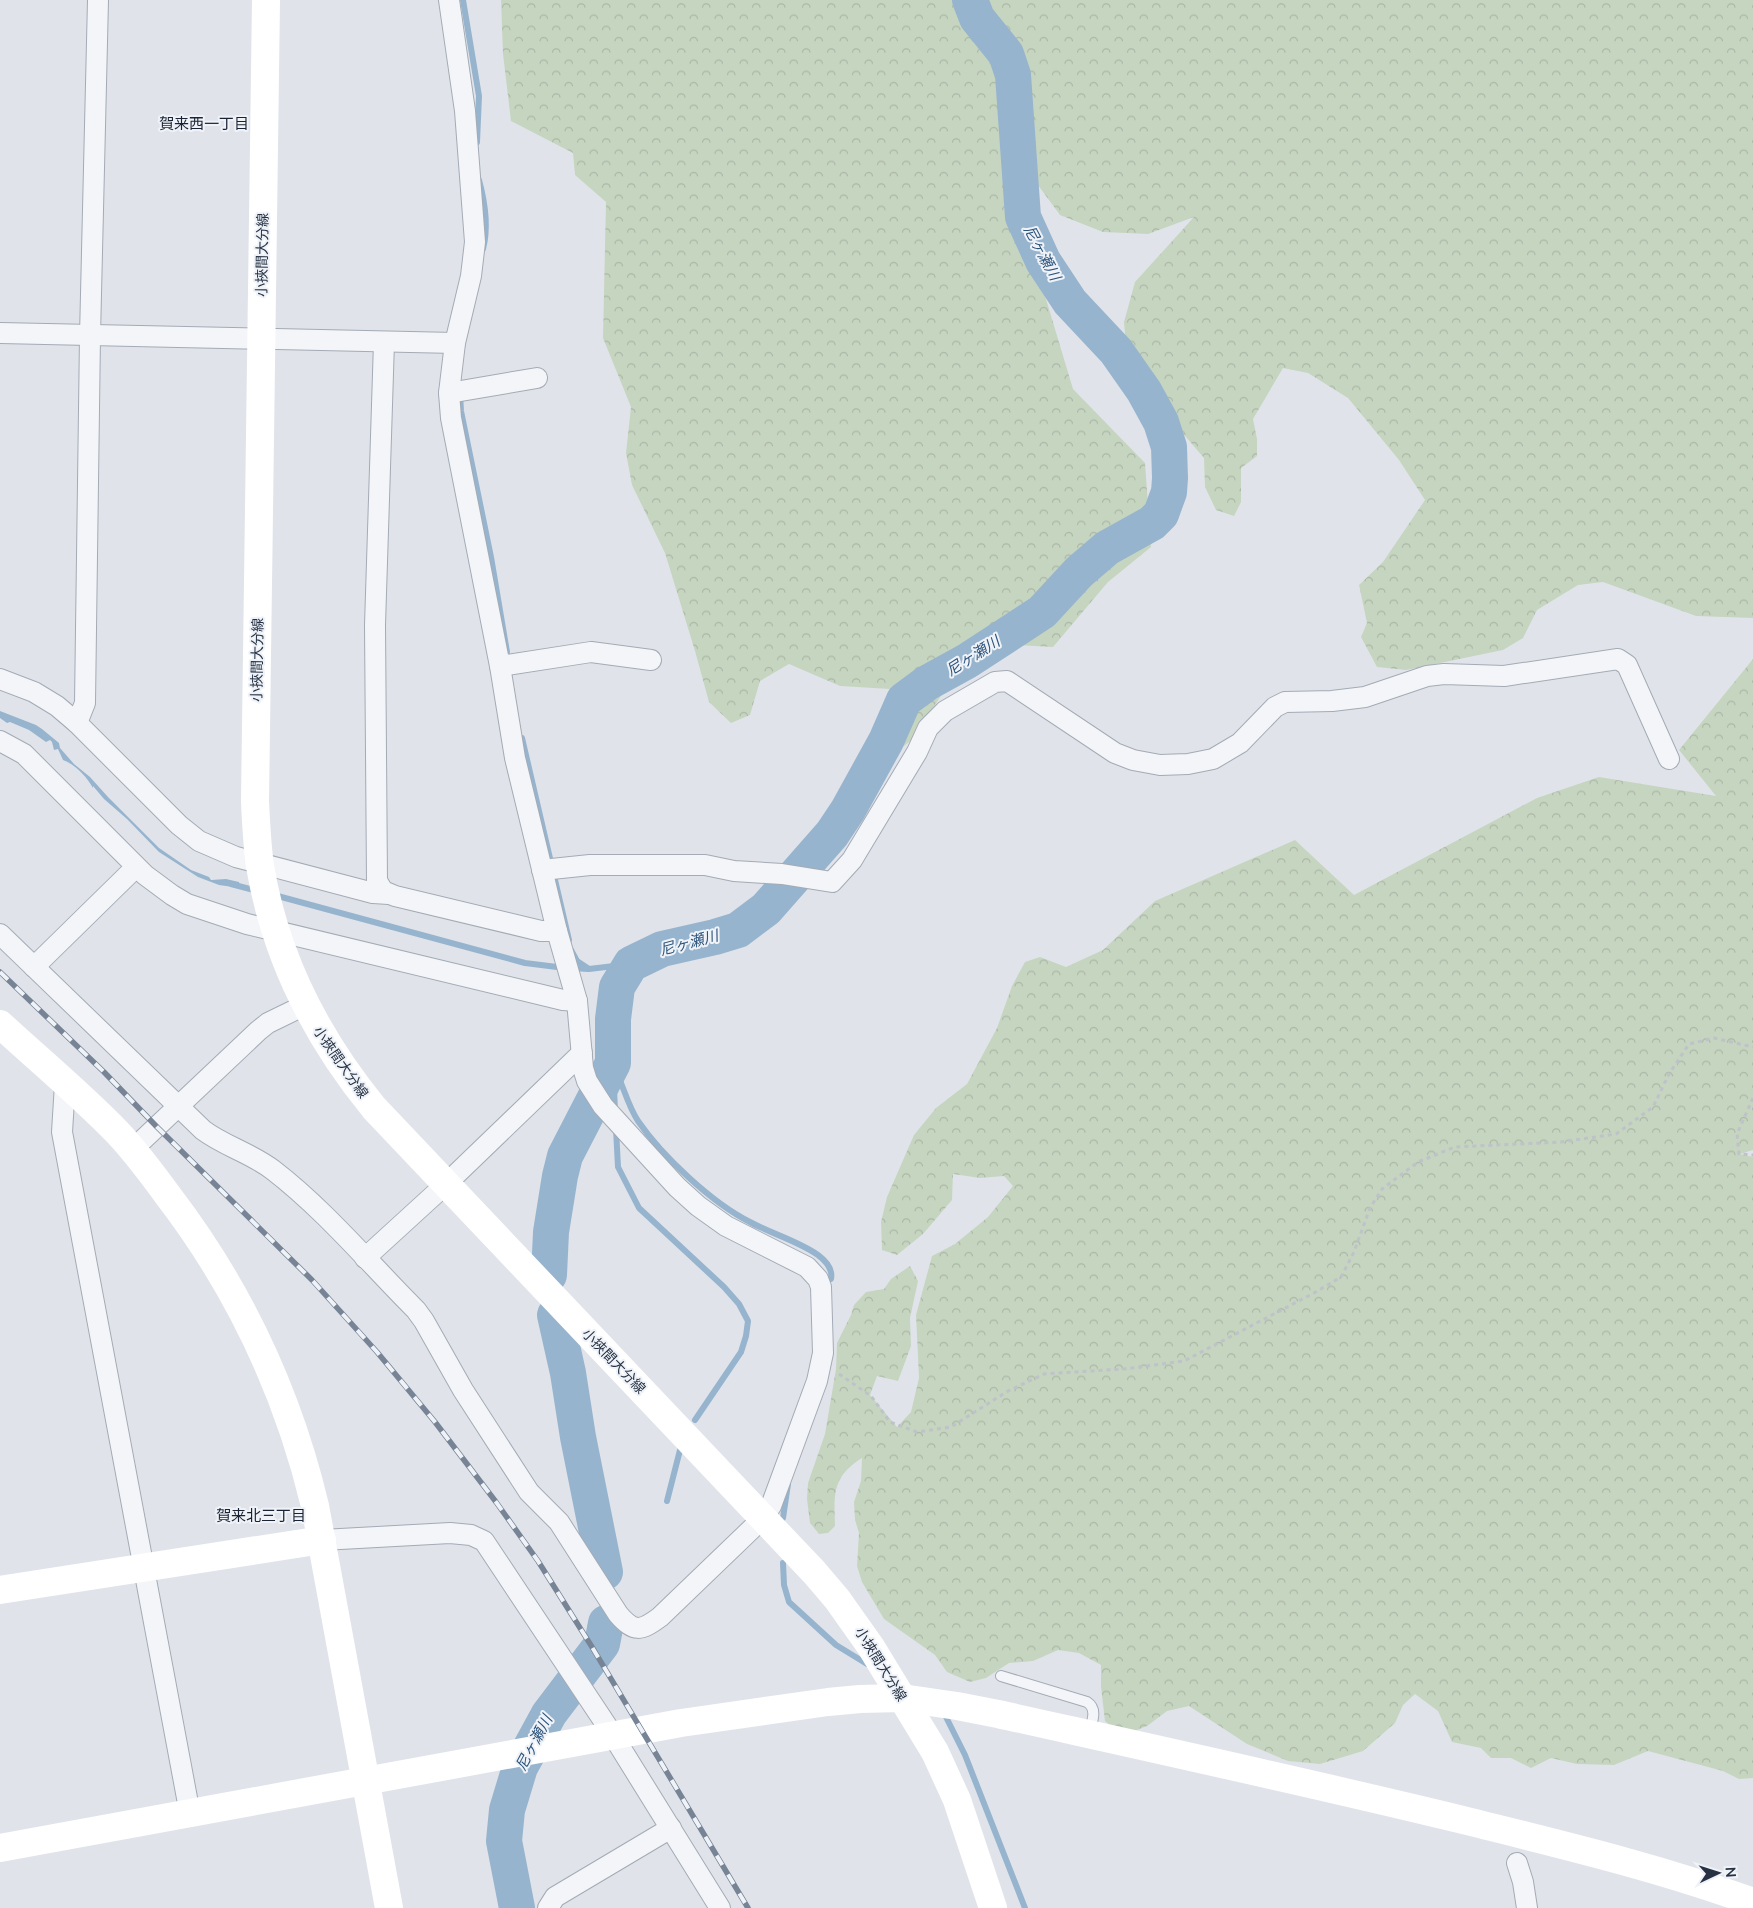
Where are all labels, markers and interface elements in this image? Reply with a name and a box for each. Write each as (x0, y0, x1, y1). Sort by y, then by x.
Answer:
district label: 賀来西一丁目 (159, 114, 249, 133)
street label: 小挾間大分線 (252, 213, 272, 297)
water label: 尼ヶ瀬川 (1020, 222, 1066, 285)
street label: 小挾間大分線 (247, 618, 267, 702)
water label: 尼ヶ瀬川 (942, 631, 1005, 680)
water label: 尼ヶ瀬川 (657, 925, 722, 959)
street label: 小挾間大分線 (310, 1022, 372, 1102)
street label: 小挾間大分線 (578, 1325, 650, 1397)
district label: 賀来北三丁目 (216, 1506, 306, 1525)
street label: 小挾間大分線 (851, 1624, 911, 1704)
water label: 尼ヶ瀬川 (511, 1710, 557, 1774)
north arrow (1693, 1848, 1743, 1898)
text: N (1722, 1866, 1740, 1878)

